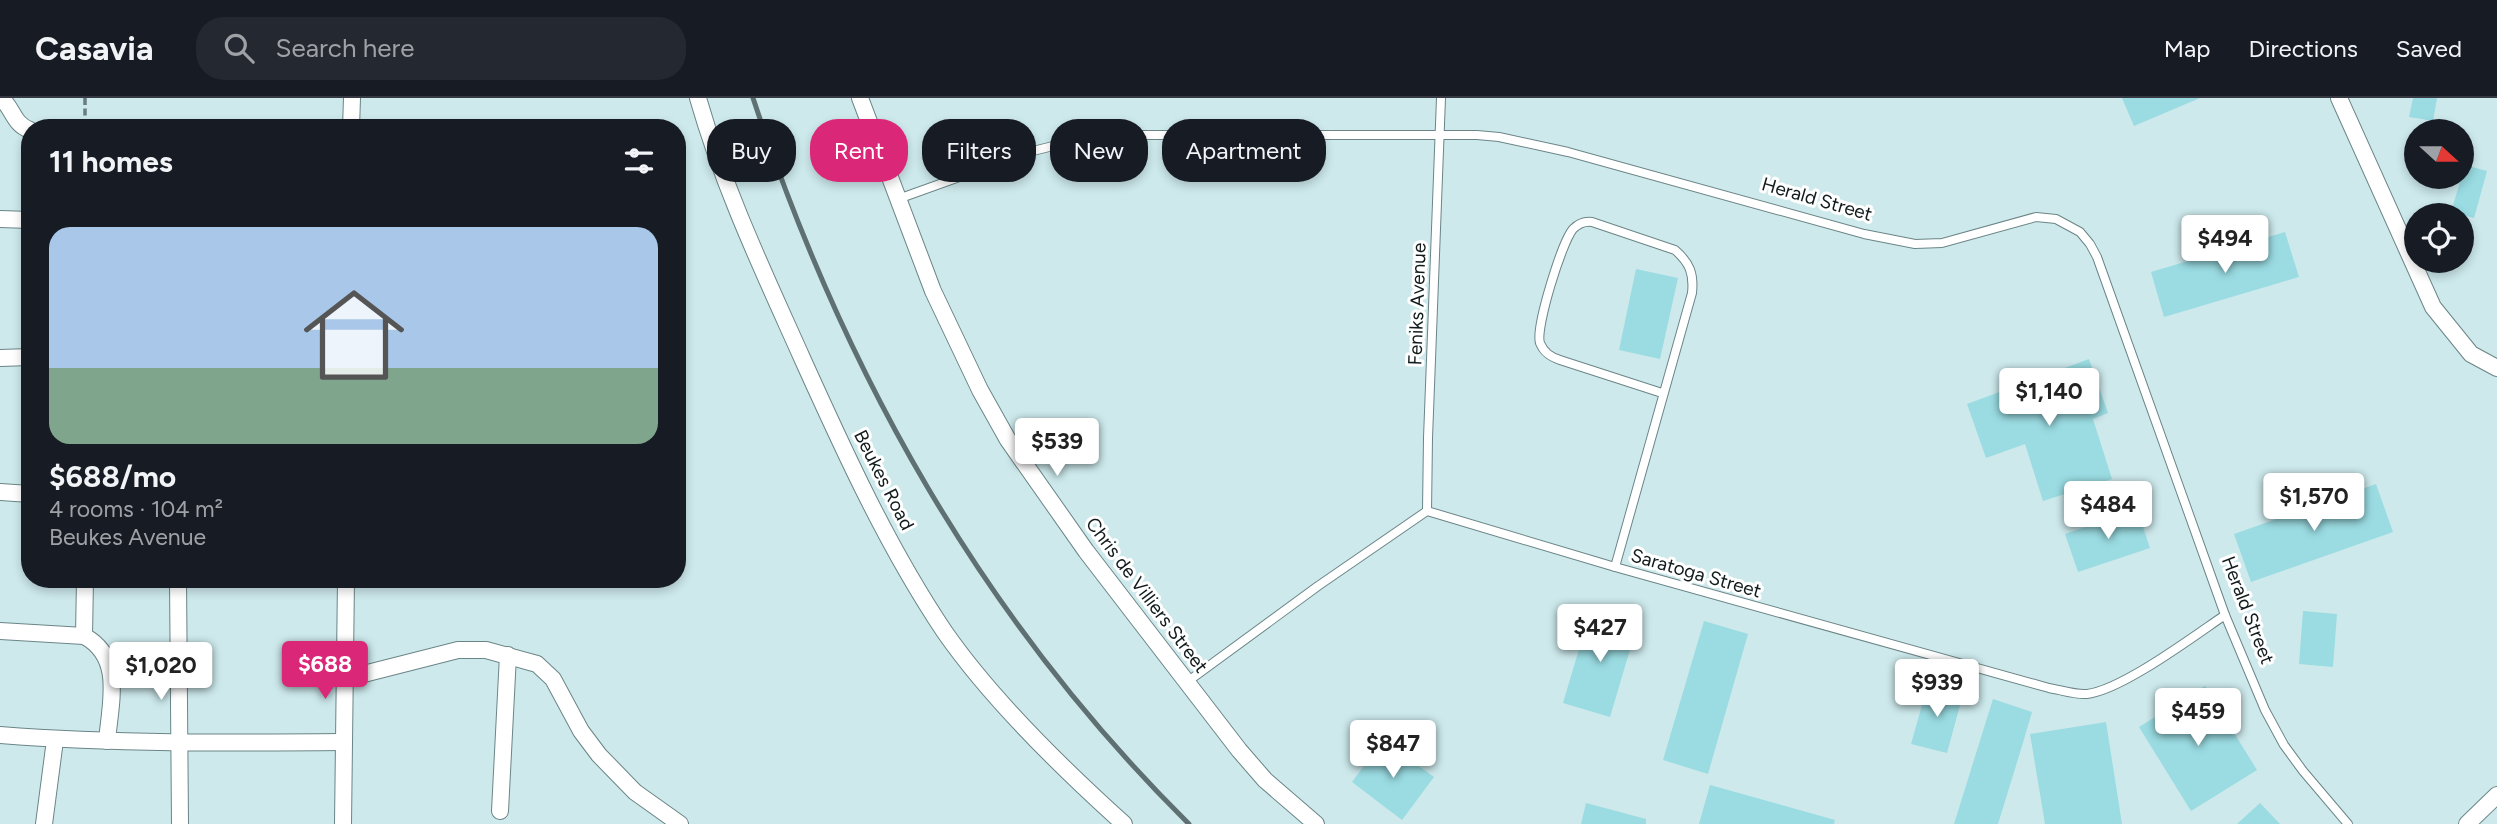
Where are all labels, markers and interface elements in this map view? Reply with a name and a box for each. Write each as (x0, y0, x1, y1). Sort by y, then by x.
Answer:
search box (196, 17, 686, 80)
text: Casavia (35, 29, 154, 68)
icon: search (220, 29, 258, 67)
text: Search here (276, 32, 415, 64)
text: Map (2164, 34, 2210, 63)
text: Directions (2248, 34, 2358, 63)
text: Saved (2396, 34, 2462, 63)
chip: Buy (707, 119, 796, 182)
chip: Rent (810, 119, 908, 182)
chip: Filters (922, 119, 1036, 182)
chip: New (1050, 119, 1148, 182)
chip: Apartment (1162, 119, 1326, 182)
north arrow (2404, 119, 2474, 189)
map controls (2404, 119, 2474, 273)
icon: filters (620, 142, 658, 180)
text: 11 homes (49, 143, 173, 180)
street label: Herald Street (1759, 172, 1875, 226)
button: locate (2404, 203, 2474, 273)
pin: $494 (2184, 216, 2266, 275)
text: $494 (2197, 224, 2253, 252)
street label: Feniks Avenue (1403, 242, 1431, 366)
icon: home (291, 272, 417, 398)
pin: $1,140 (1992, 368, 2106, 428)
text: $1,140 (2015, 377, 2083, 405)
pin: $539 (1016, 418, 1098, 478)
street label: Beukes Road (849, 426, 919, 534)
text: $539 (1031, 427, 1083, 455)
text: $688/mo (49, 458, 176, 495)
pin: $1,570 (2257, 474, 2371, 533)
pin: $484 (2067, 482, 2149, 541)
text: $1,570 (2279, 482, 2349, 510)
text: $484 (2080, 490, 2136, 518)
text: 4 rooms · 104 m² (49, 495, 223, 523)
street label: Chris de Villiers Street (1081, 513, 1213, 677)
text: Beukes Avenue (49, 523, 206, 551)
street label: Saratoga Street (1628, 543, 1764, 603)
street label: Herald Street (2217, 553, 2279, 667)
pin: $427 (1559, 604, 1641, 664)
text: $427 (1573, 613, 1627, 641)
pin: $1,020 (104, 642, 218, 702)
pin: $688 (284, 642, 366, 701)
text: $688 (298, 650, 352, 678)
text: $1,020 (125, 651, 197, 679)
pin: $939 (1896, 660, 1978, 719)
text: $939 (1911, 668, 1963, 696)
pin: $459 (2157, 688, 2239, 748)
text: $459 (2171, 697, 2225, 725)
pin: $847 (1352, 720, 1434, 780)
text: $847 (1366, 729, 1420, 757)

